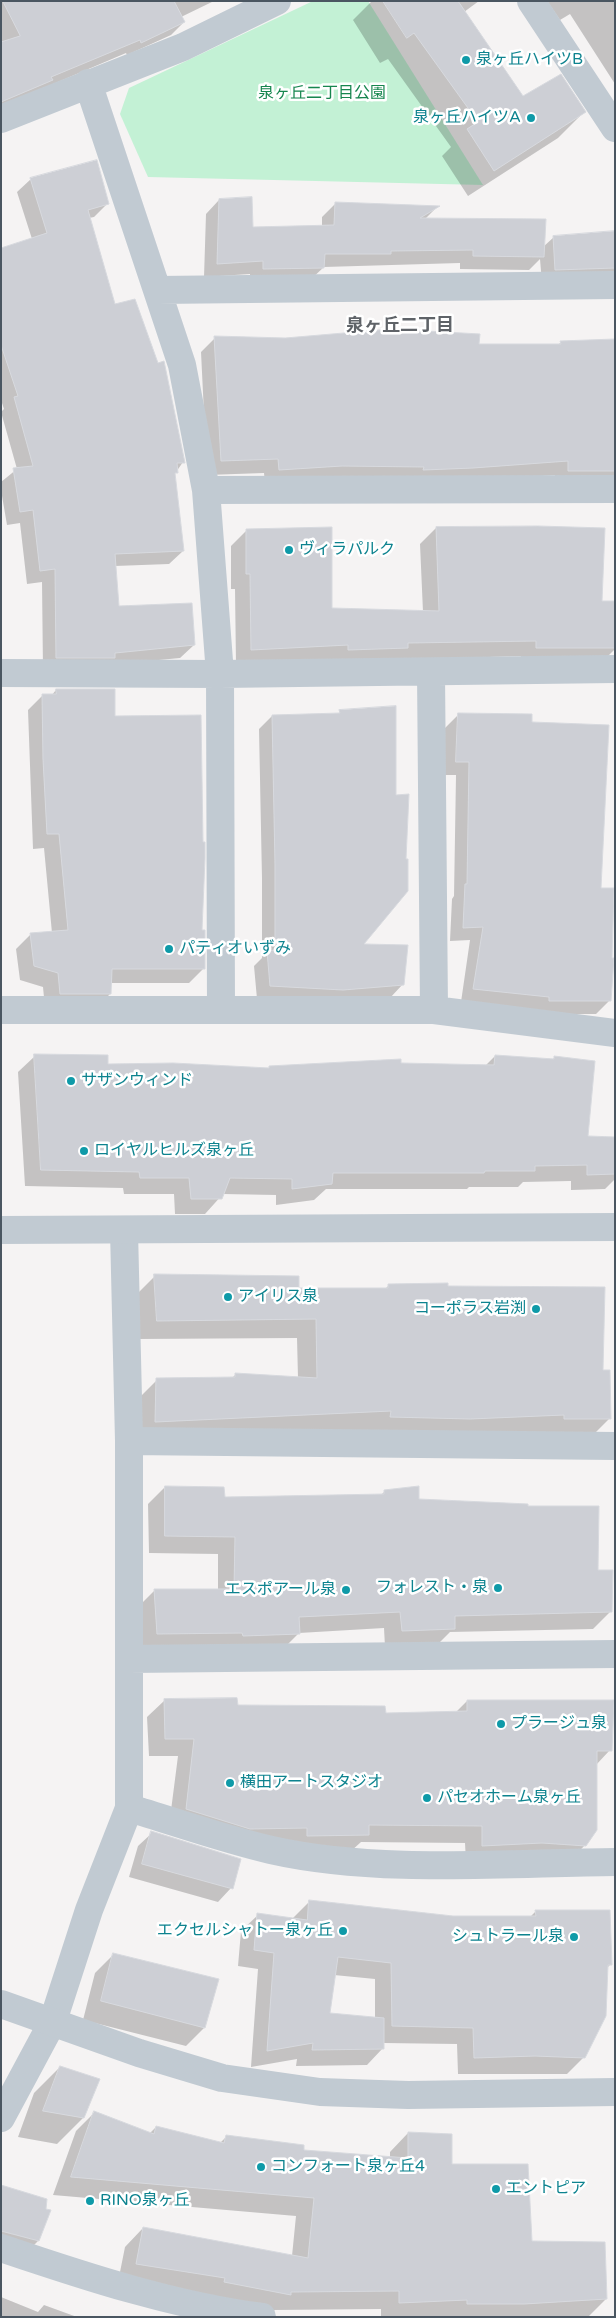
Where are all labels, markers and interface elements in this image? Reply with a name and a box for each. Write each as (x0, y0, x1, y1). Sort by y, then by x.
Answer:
place label: 泉ヶ丘ハイツB (476, 50, 583, 70)
marker: 泉ヶ丘ハイツB (460, 54, 472, 66)
park label: 泉ヶ丘二丁目公園 (258, 84, 386, 104)
place label: 泉ヶ丘ハイツA (413, 108, 521, 128)
marker: 泉ヶ丘ハイツA (525, 112, 537, 124)
district label: 泉ヶ丘二丁目 (346, 315, 454, 337)
place label: ヴィラパルク (299, 540, 395, 560)
marker: ヴィラパルク (283, 544, 295, 556)
place label: パティオいずみ (179, 939, 291, 959)
marker: パティオいずみ (163, 943, 175, 955)
place label: サザンウィンド (81, 1071, 193, 1091)
marker: サザンウィンド (65, 1075, 77, 1087)
place label: ロイヤルヒルズ泉ヶ丘 (94, 1141, 254, 1161)
marker: ロイヤルヒルズ泉ヶ丘 (78, 1145, 90, 1157)
place label: アイリス泉 (238, 1287, 318, 1307)
marker: アイリス泉 (222, 1291, 234, 1303)
place label: コーポラス岩渕 (414, 1299, 526, 1319)
marker: コーポラス岩渕 (530, 1303, 542, 1315)
place label: フォレスト・泉 (376, 1578, 488, 1598)
place label: エスポアール泉 (225, 1580, 336, 1600)
marker: フォレスト・泉 (492, 1582, 504, 1594)
marker: エスポアール泉 (340, 1584, 352, 1596)
place label: プラージュ泉 (511, 1714, 607, 1734)
marker: プラージュ泉 (495, 1718, 507, 1730)
place label: 横田アートスタジオ (240, 1773, 383, 1793)
marker: 横田アートスタジオ (224, 1777, 236, 1789)
place label: パセオホーム泉ヶ丘 (437, 1788, 581, 1808)
marker: パセオホーム泉ヶ丘 (421, 1792, 433, 1804)
place label: エクセルシャトー泉ヶ丘 (157, 1921, 333, 1941)
marker: エクセルシャトー泉ヶ丘 (337, 1925, 349, 1937)
place label: シュトラール泉 (452, 1927, 564, 1947)
marker: シュトラール泉 (568, 1931, 580, 1943)
place label: コンフォート泉ヶ丘4 (271, 2157, 425, 2177)
marker: コンフォート泉ヶ丘4 (255, 2161, 267, 2173)
place label: エントピア (506, 2179, 586, 2199)
marker: エントピア (490, 2183, 502, 2195)
place label: RINO泉ヶ丘 (100, 2191, 190, 2211)
marker: RINO泉ヶ丘 (84, 2195, 96, 2207)

